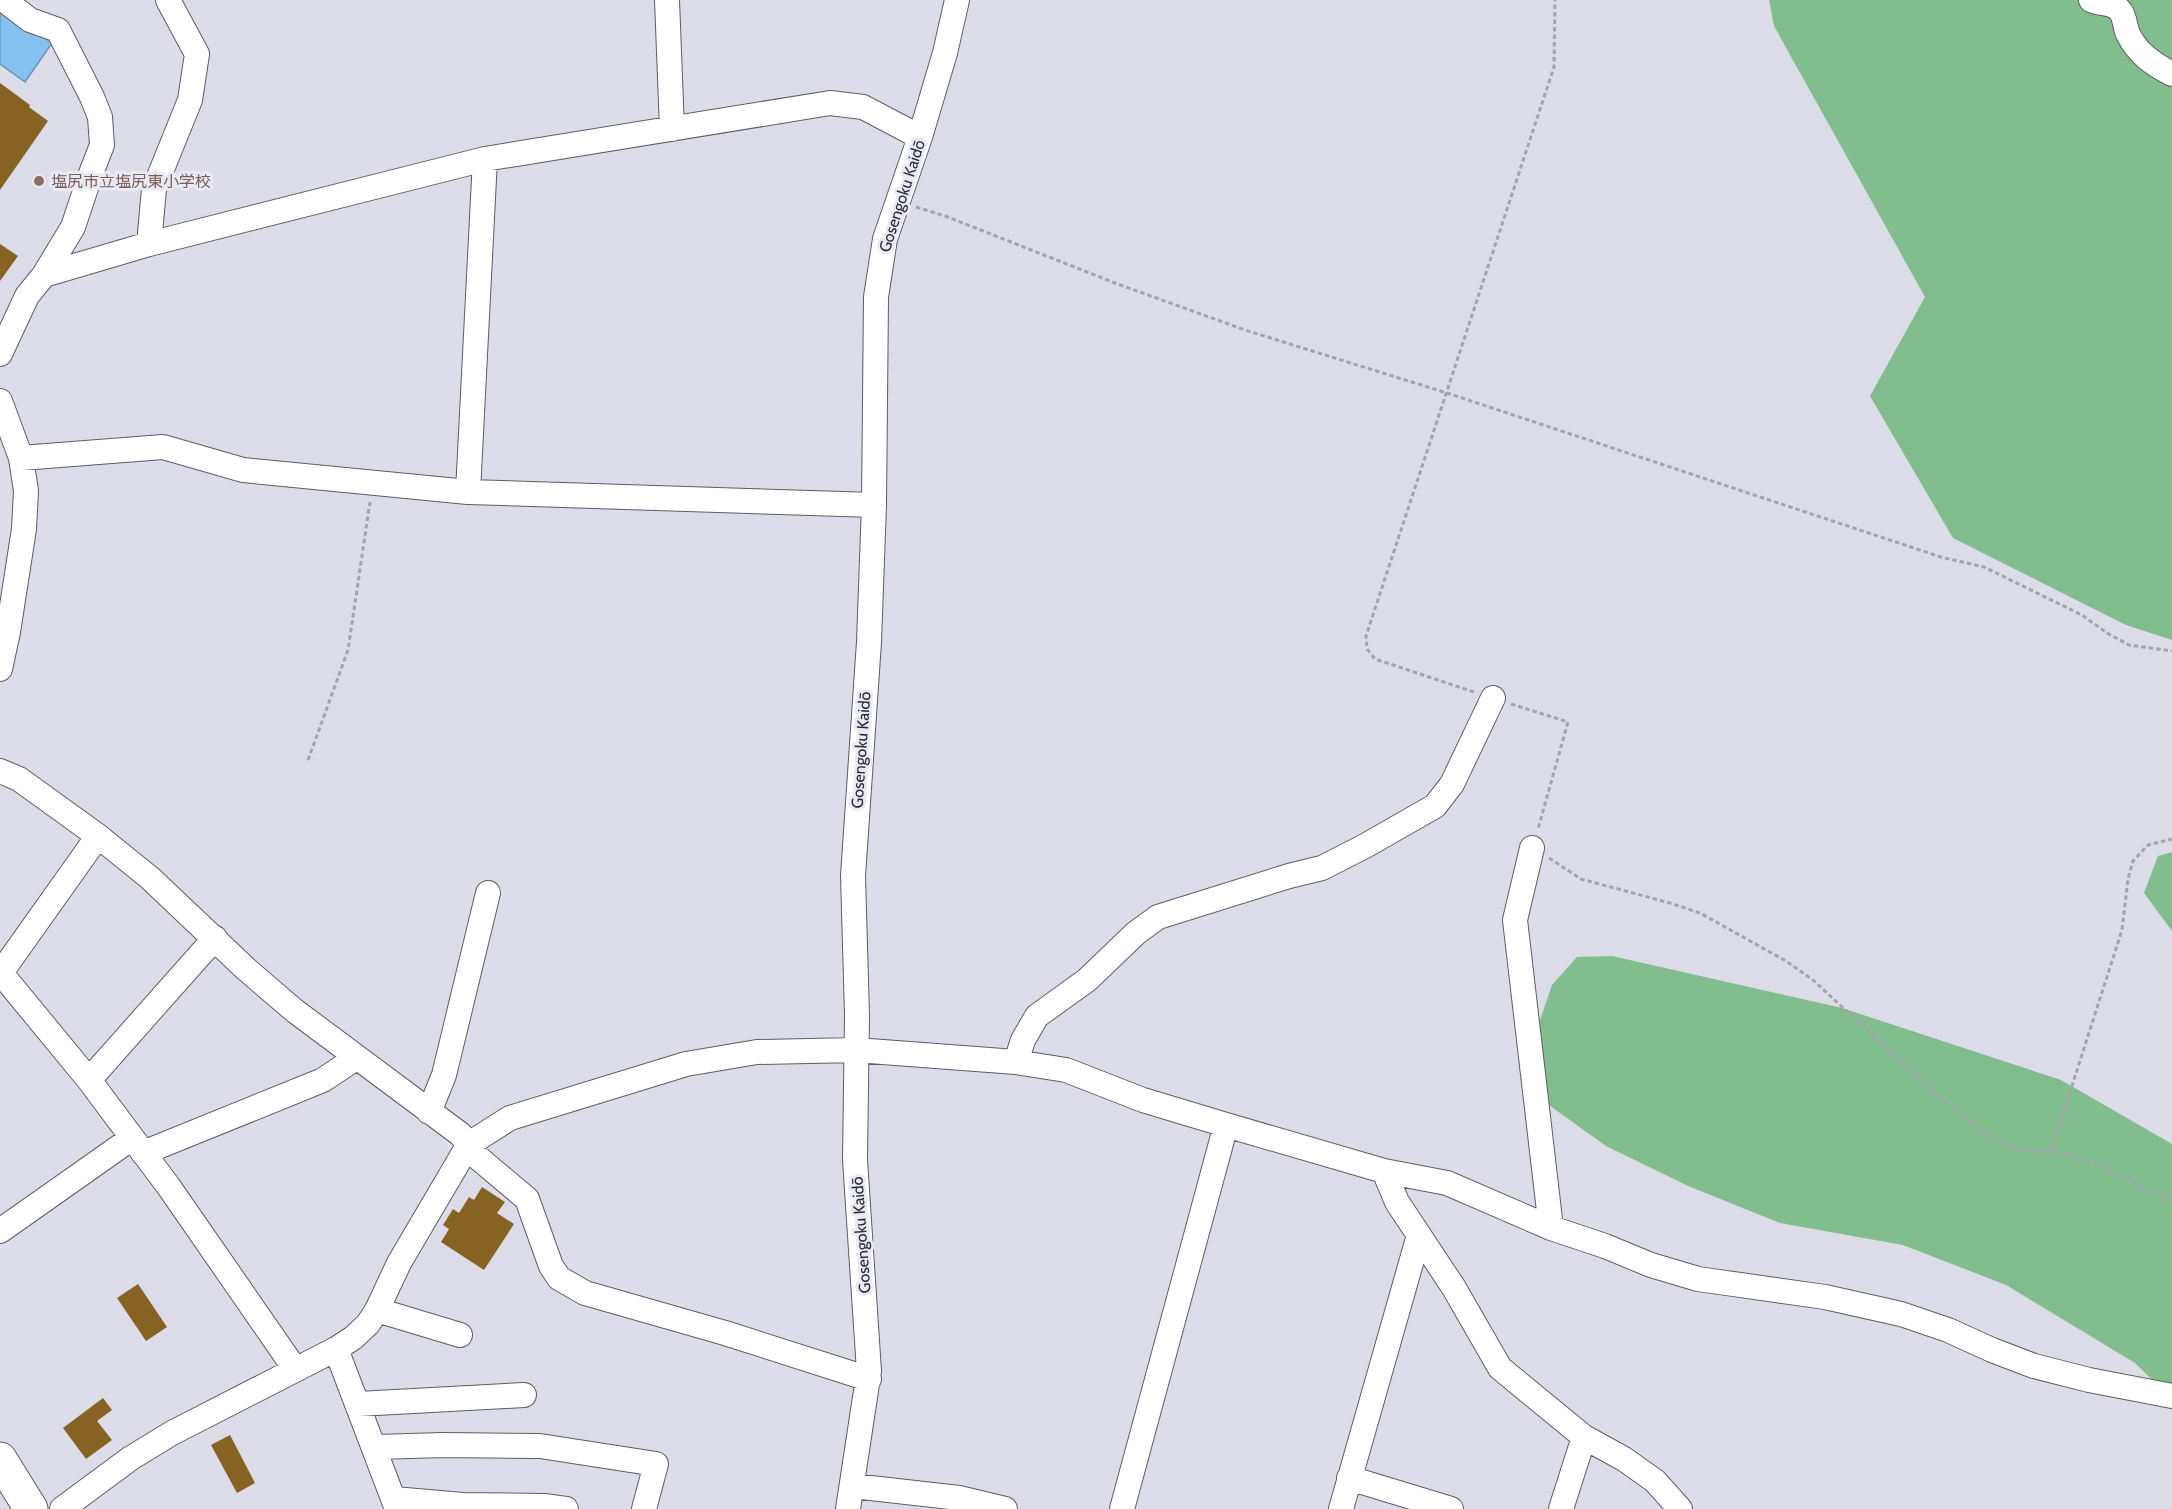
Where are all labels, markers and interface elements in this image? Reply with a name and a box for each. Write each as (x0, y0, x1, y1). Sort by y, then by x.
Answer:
street label: Gosengoku Kaidō (875, 137, 929, 255)
place label: 塩尻市立塩尻東小学校 (51, 172, 211, 191)
marker: 塩尻市立塩尻東小学校 (32, 174, 46, 188)
street label: Gosengoku Kaidō (847, 691, 875, 809)
street label: Gosengoku Kaidō (847, 1176, 875, 1294)

